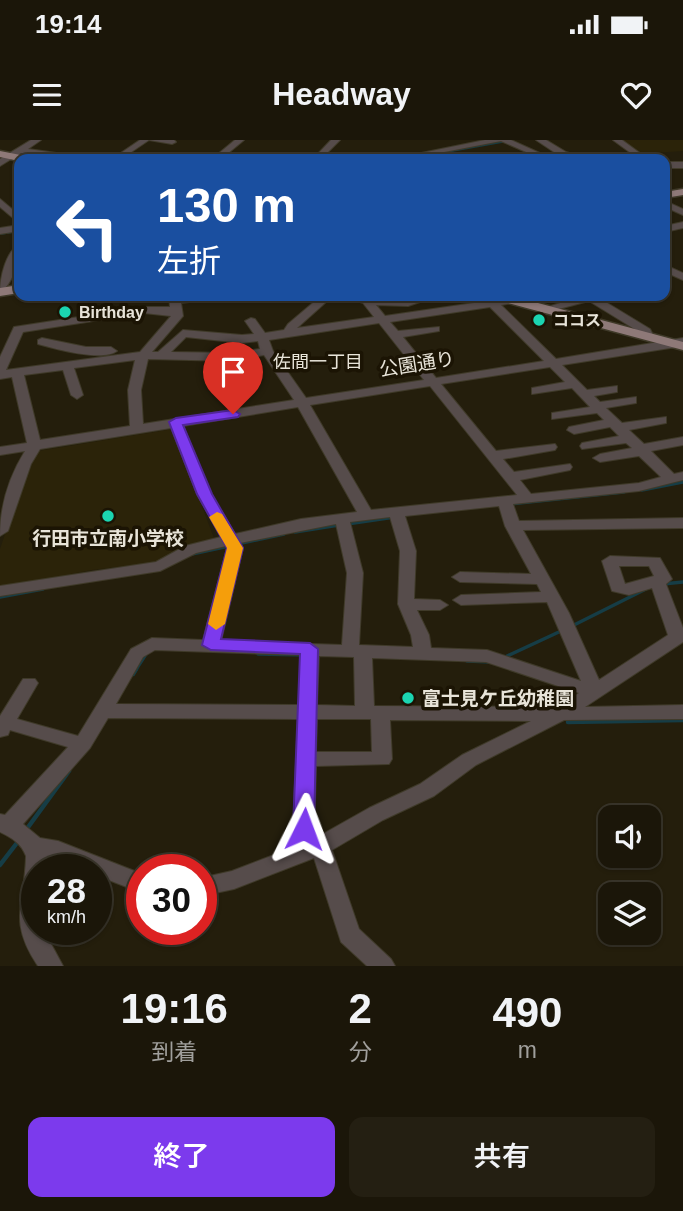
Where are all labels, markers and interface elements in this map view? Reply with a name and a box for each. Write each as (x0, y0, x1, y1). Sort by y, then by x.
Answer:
text: 19:14 (35, 9, 102, 39)
icon: menu (28, 76, 66, 114)
text: Headway (272, 76, 411, 112)
icon: heart (617, 76, 655, 114)
text: 130 m (157, 178, 296, 232)
icon: left (42, 182, 133, 273)
text: 左折 (157, 243, 221, 279)
marker: Birthday (57, 304, 73, 320)
place label: Birthday (79, 304, 144, 321)
marker: ココス (531, 312, 547, 328)
place label: ココス (553, 312, 601, 329)
pin (203, 342, 263, 414)
street label: 公園通り (378, 348, 456, 380)
district label: 佐間一丁目 (273, 352, 363, 372)
icon: arrive (214, 353, 252, 391)
marker: 行田市立南小学校 (100, 508, 116, 524)
place label: 行田市立南小学校 (32, 528, 184, 549)
place label: 富士見ケ丘幼稚園 (422, 688, 574, 709)
marker: 富士見ケ丘幼稚園 (400, 690, 416, 706)
position arrow (267, 792, 341, 866)
map controls (598, 805, 661, 945)
button: sound (598, 805, 661, 868)
speed limit sign: 30 (126, 854, 217, 945)
text: 28 (47, 871, 86, 910)
button: layers (598, 882, 661, 945)
text: km/h (47, 907, 86, 927)
text: 19:16 (121, 985, 228, 1032)
text: 2 (348, 985, 372, 1032)
text: 490 (492, 989, 562, 1036)
text: m (518, 1037, 537, 1063)
text: 到着 (151, 1039, 197, 1065)
text: 分 (349, 1039, 372, 1065)
button: 終了 (28, 1117, 335, 1197)
button: 共有 (349, 1117, 655, 1197)

